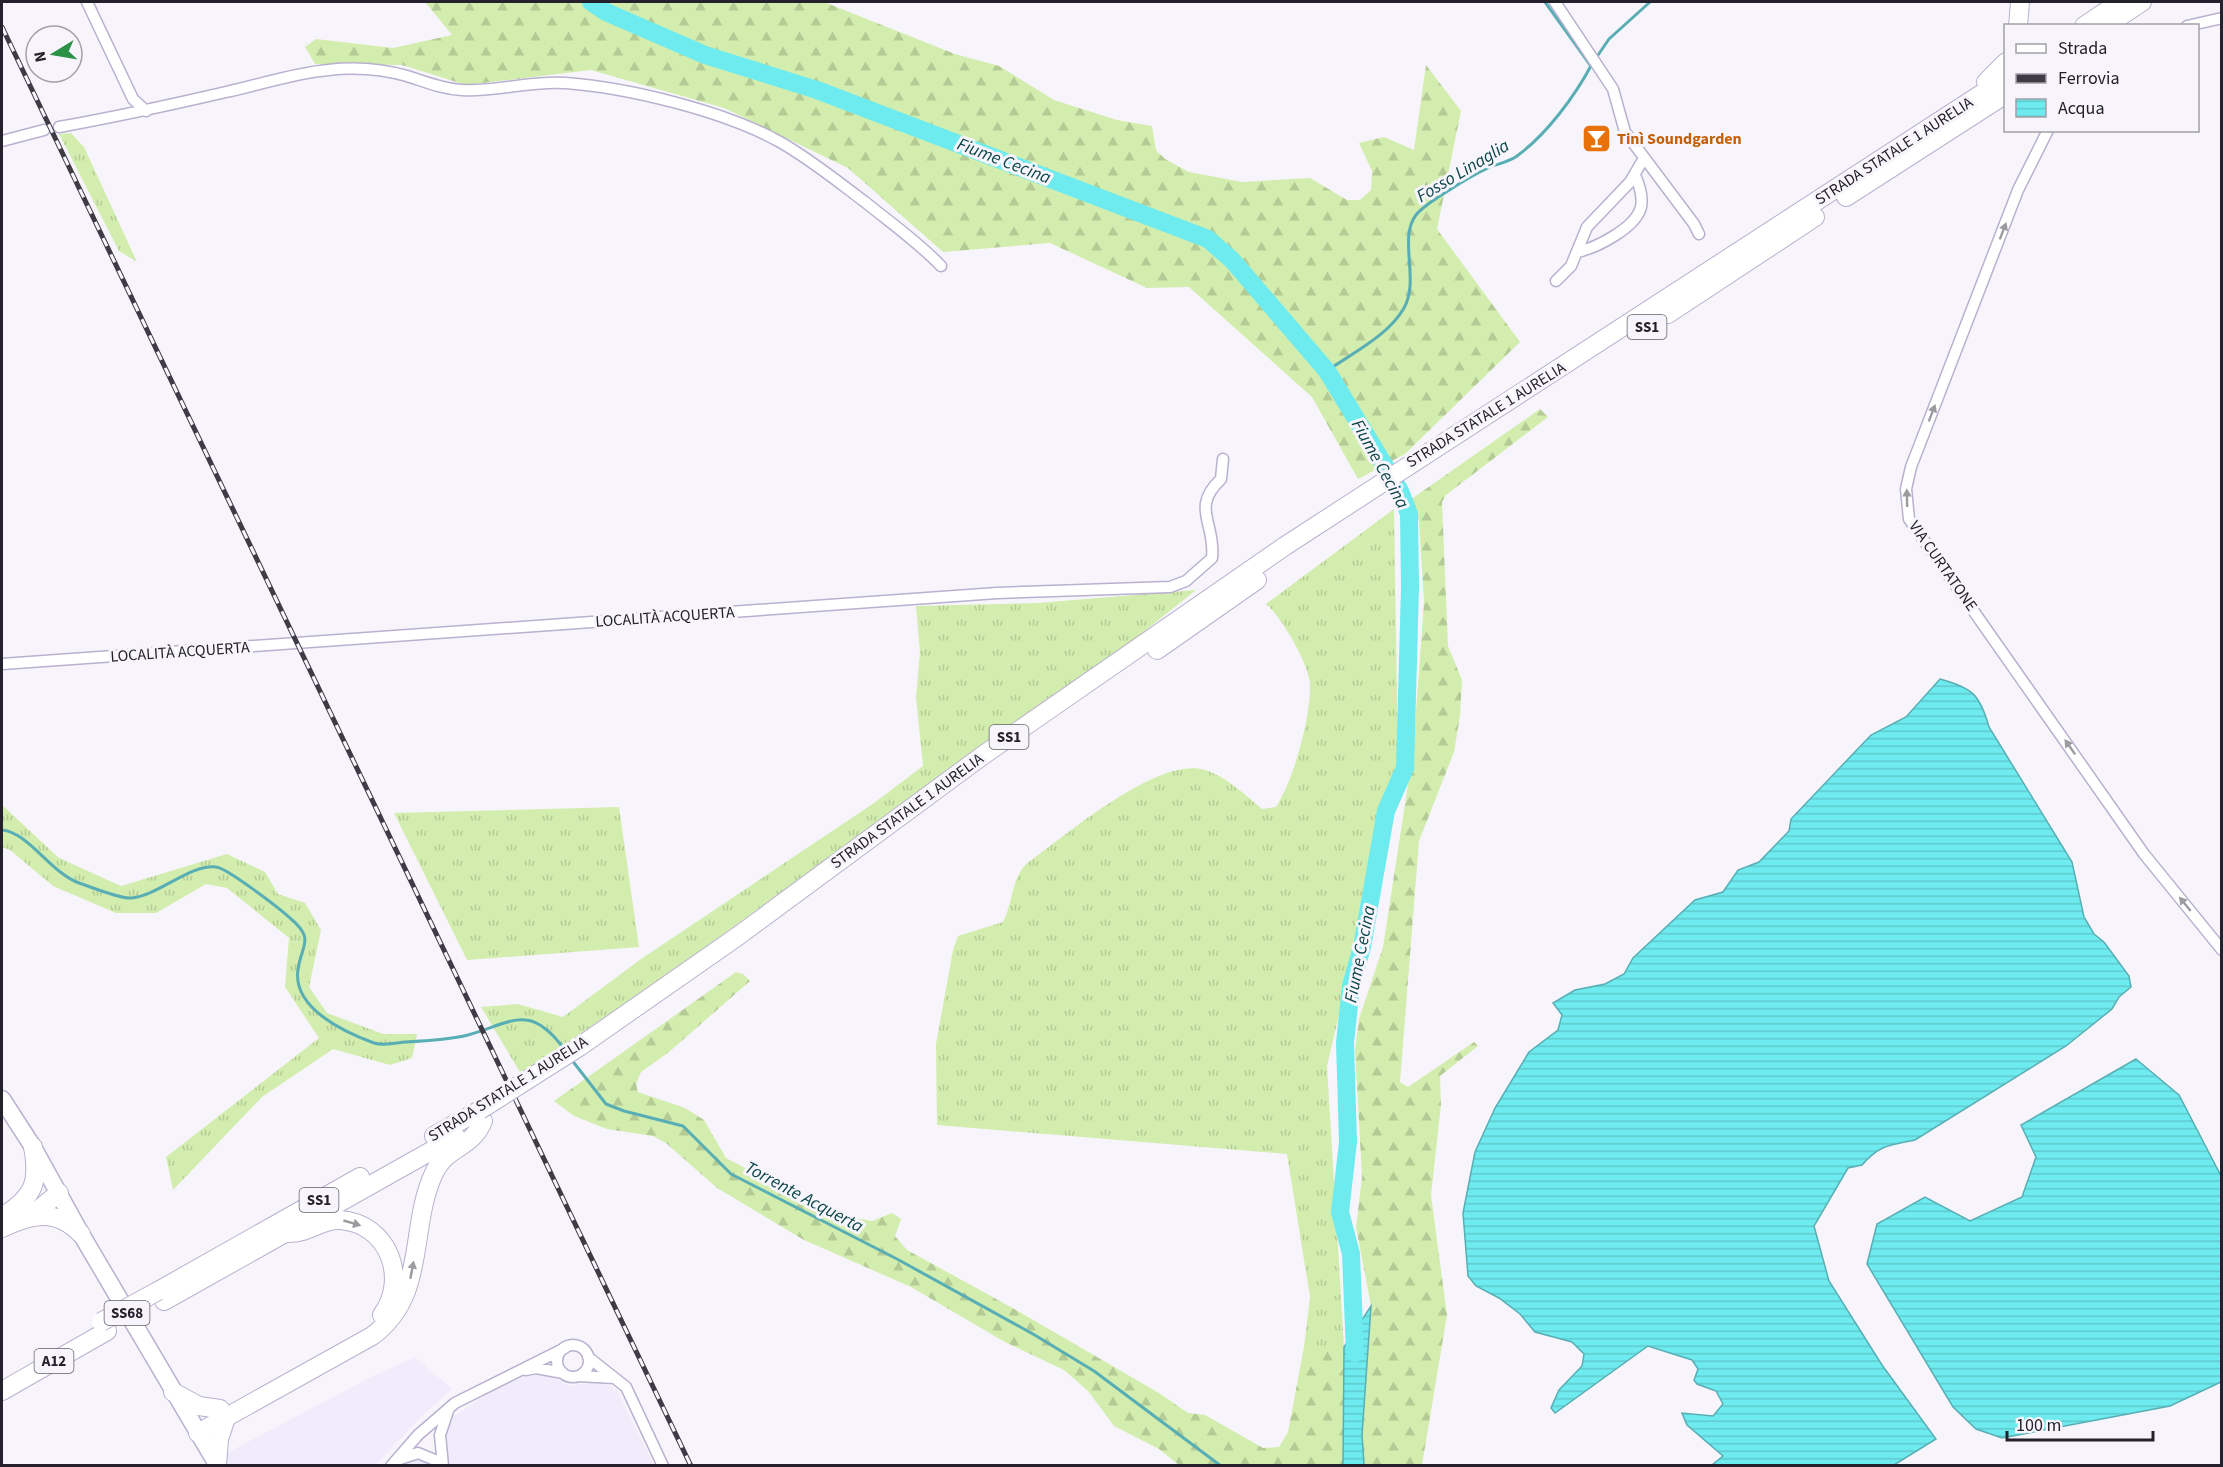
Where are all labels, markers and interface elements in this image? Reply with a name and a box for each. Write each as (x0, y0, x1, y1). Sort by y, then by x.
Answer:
north arrow (24, 24, 84, 84)
legend (2004, 24, 2199, 132)
text: Strada (2058, 36, 2107, 61)
text: N (28, 49, 52, 64)
text: Ferrovia (2058, 66, 2119, 91)
street label: STRADA STATALE 1 AURELIA (1811, 91, 1978, 210)
text: Acqua (2058, 96, 2104, 121)
bar icon: Tinì Soundgarden (1580, 123, 1612, 155)
place label: Tinì Soundgarden (1617, 128, 1742, 150)
water label: Fiume Cecina (954, 132, 1055, 190)
water label: Fosso Linaglia (1412, 133, 1515, 209)
one-way arrow (1999, 222, 2008, 240)
road number: SS1 (1628, 315, 1666, 339)
street label: STRADA STATALE 1 AURELIA (1402, 357, 1570, 473)
one-way arrow (1927, 403, 1937, 421)
water label: Fiume Cecina (1345, 415, 1415, 513)
one-way arrow (1902, 489, 1911, 508)
street label: VIA CURTATONE (1904, 516, 1982, 616)
street label: LOCALITÀ ACQUERTA (595, 601, 736, 633)
street label: LOCALITÀ ACQUERTA (110, 636, 251, 668)
road number: SS1 (990, 725, 1028, 749)
one-way arrow (2065, 739, 2076, 755)
street label: STRADA STATALE 1 AURELIA (826, 748, 988, 874)
one-way arrow (2179, 897, 2191, 912)
water label: Fiume Cecina (1338, 903, 1382, 1005)
street label: STRADA STATALE 1 AURELIA (424, 1031, 592, 1147)
water label: Torrente Acquerta (740, 1155, 868, 1239)
road number: SS1 (300, 1188, 338, 1212)
one-way arrow (343, 1219, 361, 1228)
one-way arrow (408, 1260, 417, 1279)
road number: SS68 (104, 1301, 150, 1325)
road number: A12 (34, 1349, 74, 1373)
scale bar (2007, 1404, 2152, 1442)
text: 100 m (2016, 1413, 2061, 1438)

